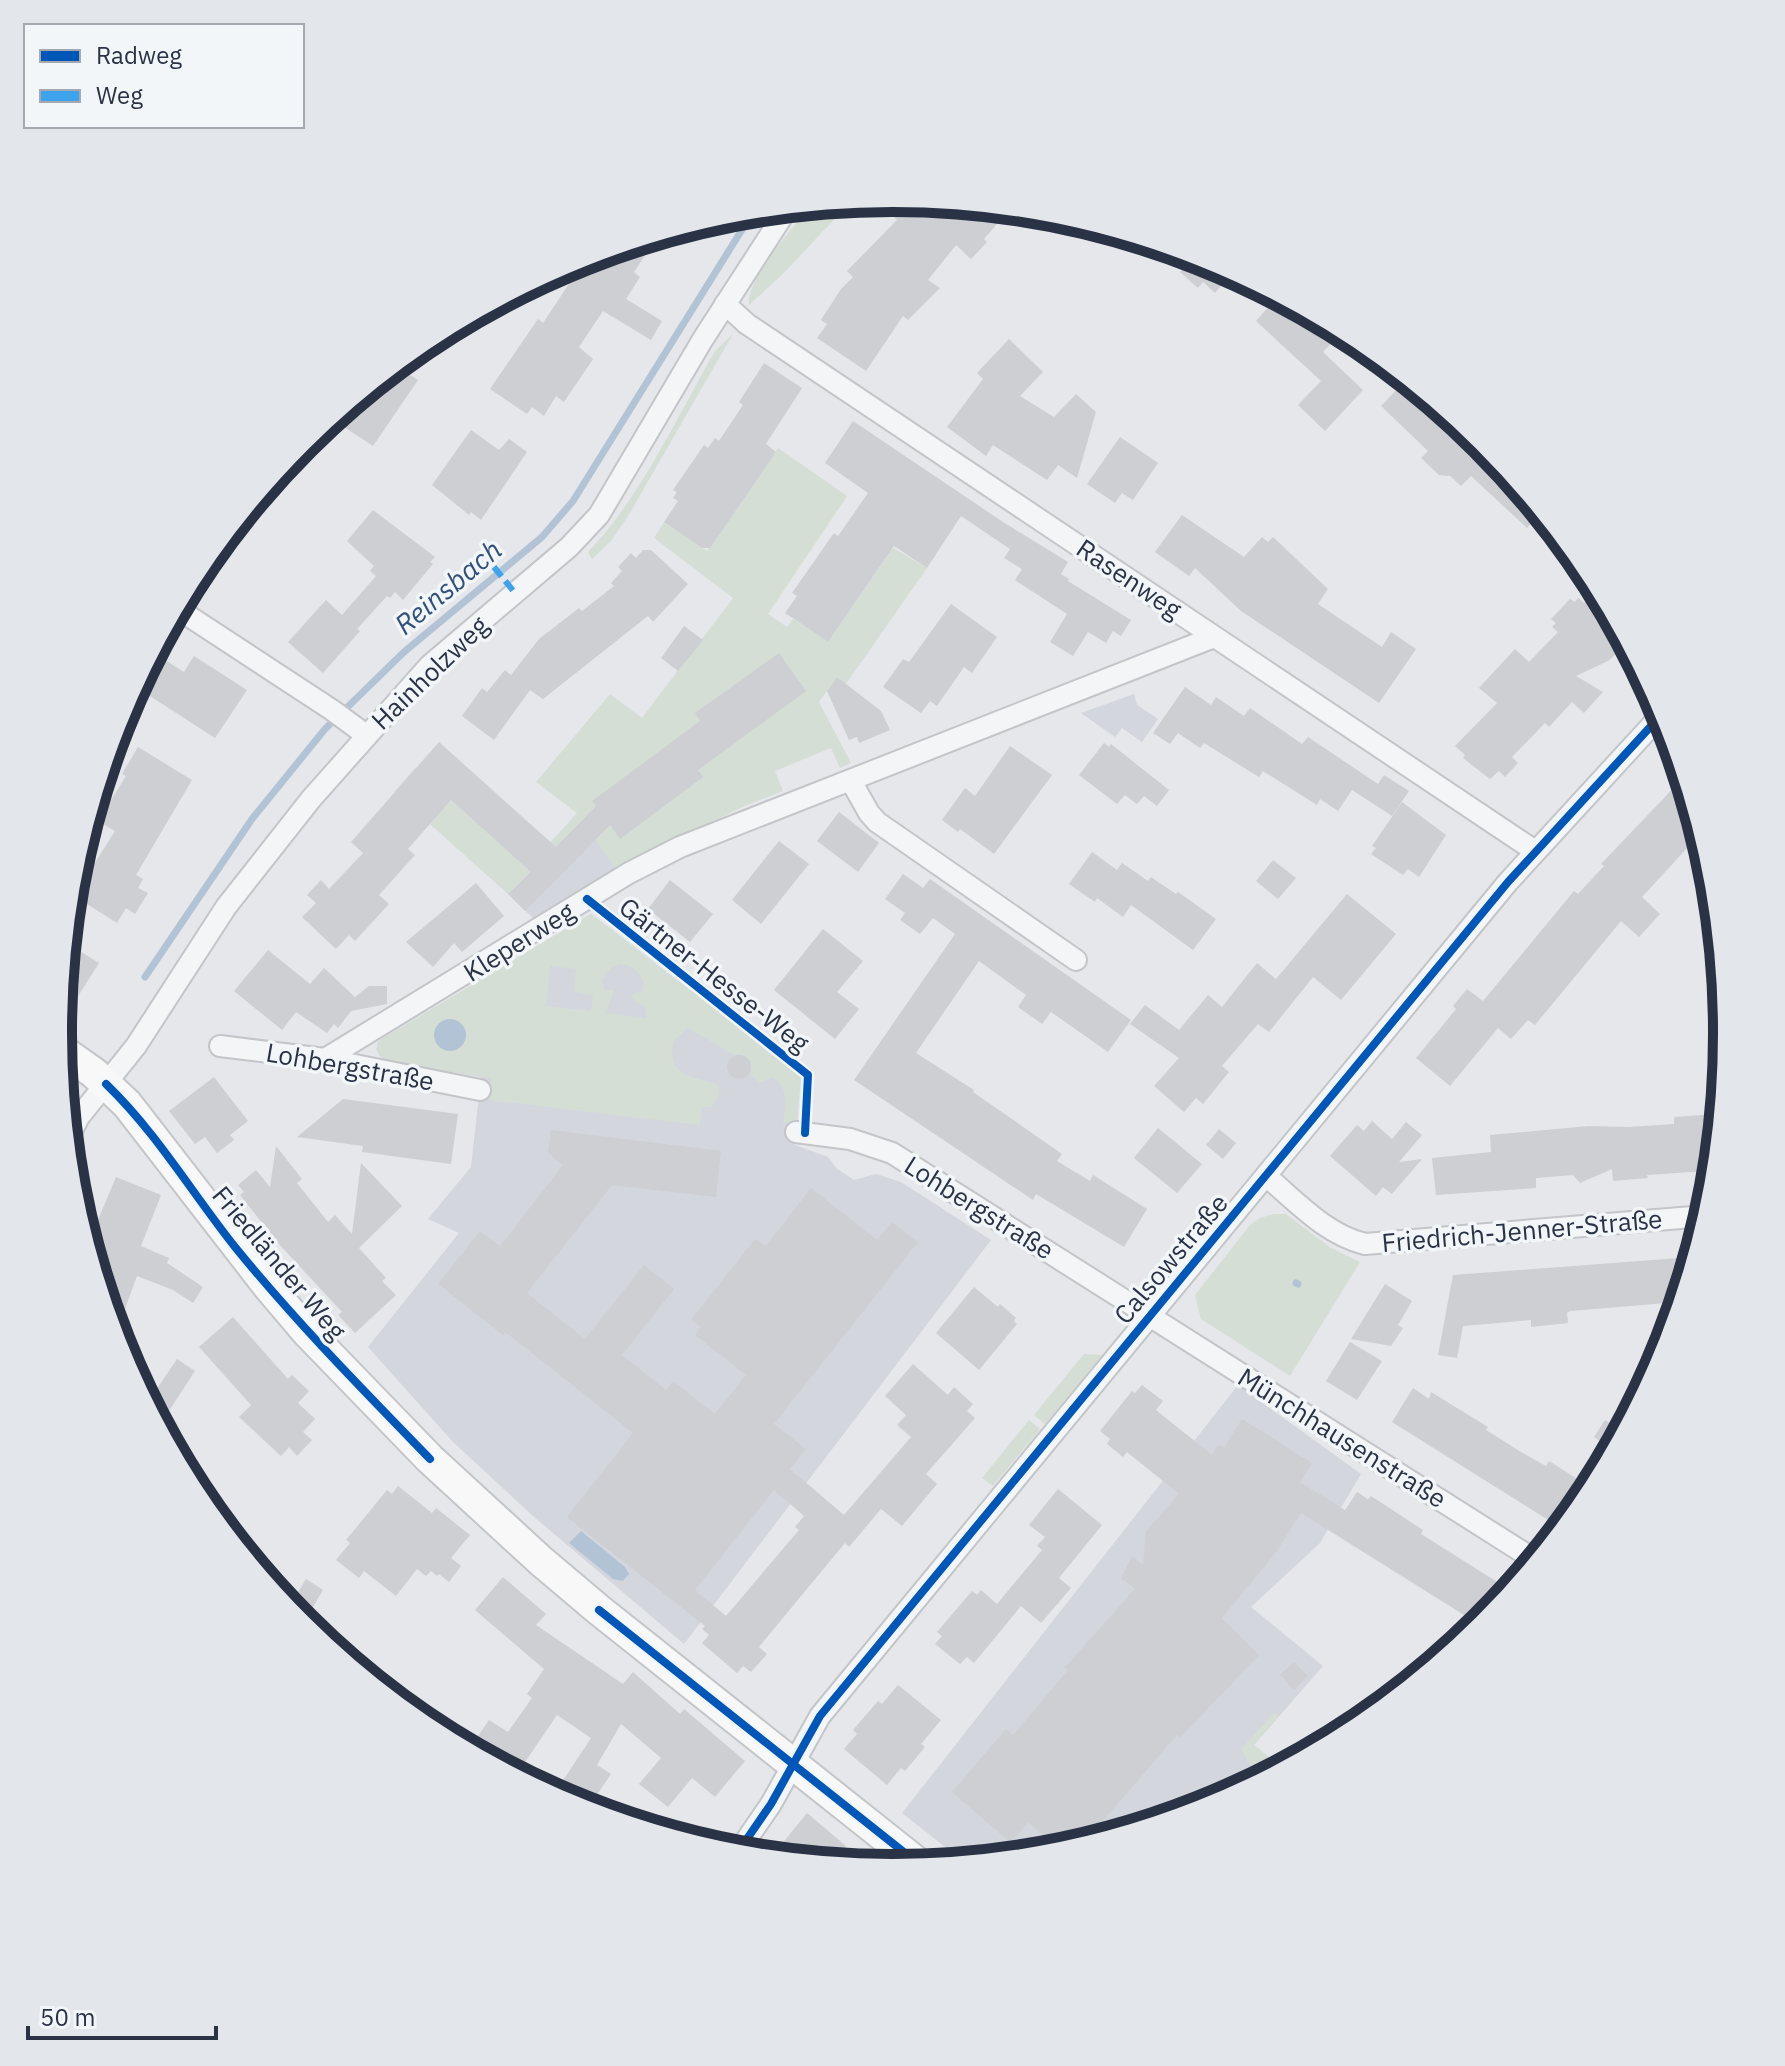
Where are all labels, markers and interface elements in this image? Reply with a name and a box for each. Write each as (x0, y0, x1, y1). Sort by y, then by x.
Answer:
legend (24, 24, 304, 128)
text: Radweg (96, 39, 182, 71)
text: Weg (96, 79, 143, 111)
water label: Reinsbach (386, 531, 509, 642)
street label: Rasenweg (1070, 531, 1189, 626)
street label: Hainholzweg (364, 608, 495, 737)
street label: Gärtner-Hesse-Weg (613, 889, 817, 1059)
street label: Kleperweg (457, 894, 581, 989)
street label: Lohbergstraße (264, 1035, 437, 1098)
street label: Lohbergstraße (898, 1148, 1061, 1267)
street label: Friedländer Weg (205, 1178, 354, 1347)
street label: Calsowstraße (1106, 1186, 1235, 1331)
street label: Friedrich-Jenner-Straße (1380, 1201, 1664, 1259)
street label: Münchhausenstraße (1232, 1359, 1453, 1515)
scale bar (28, 1990, 216, 2040)
text: 50 m (40, 2001, 95, 2033)

